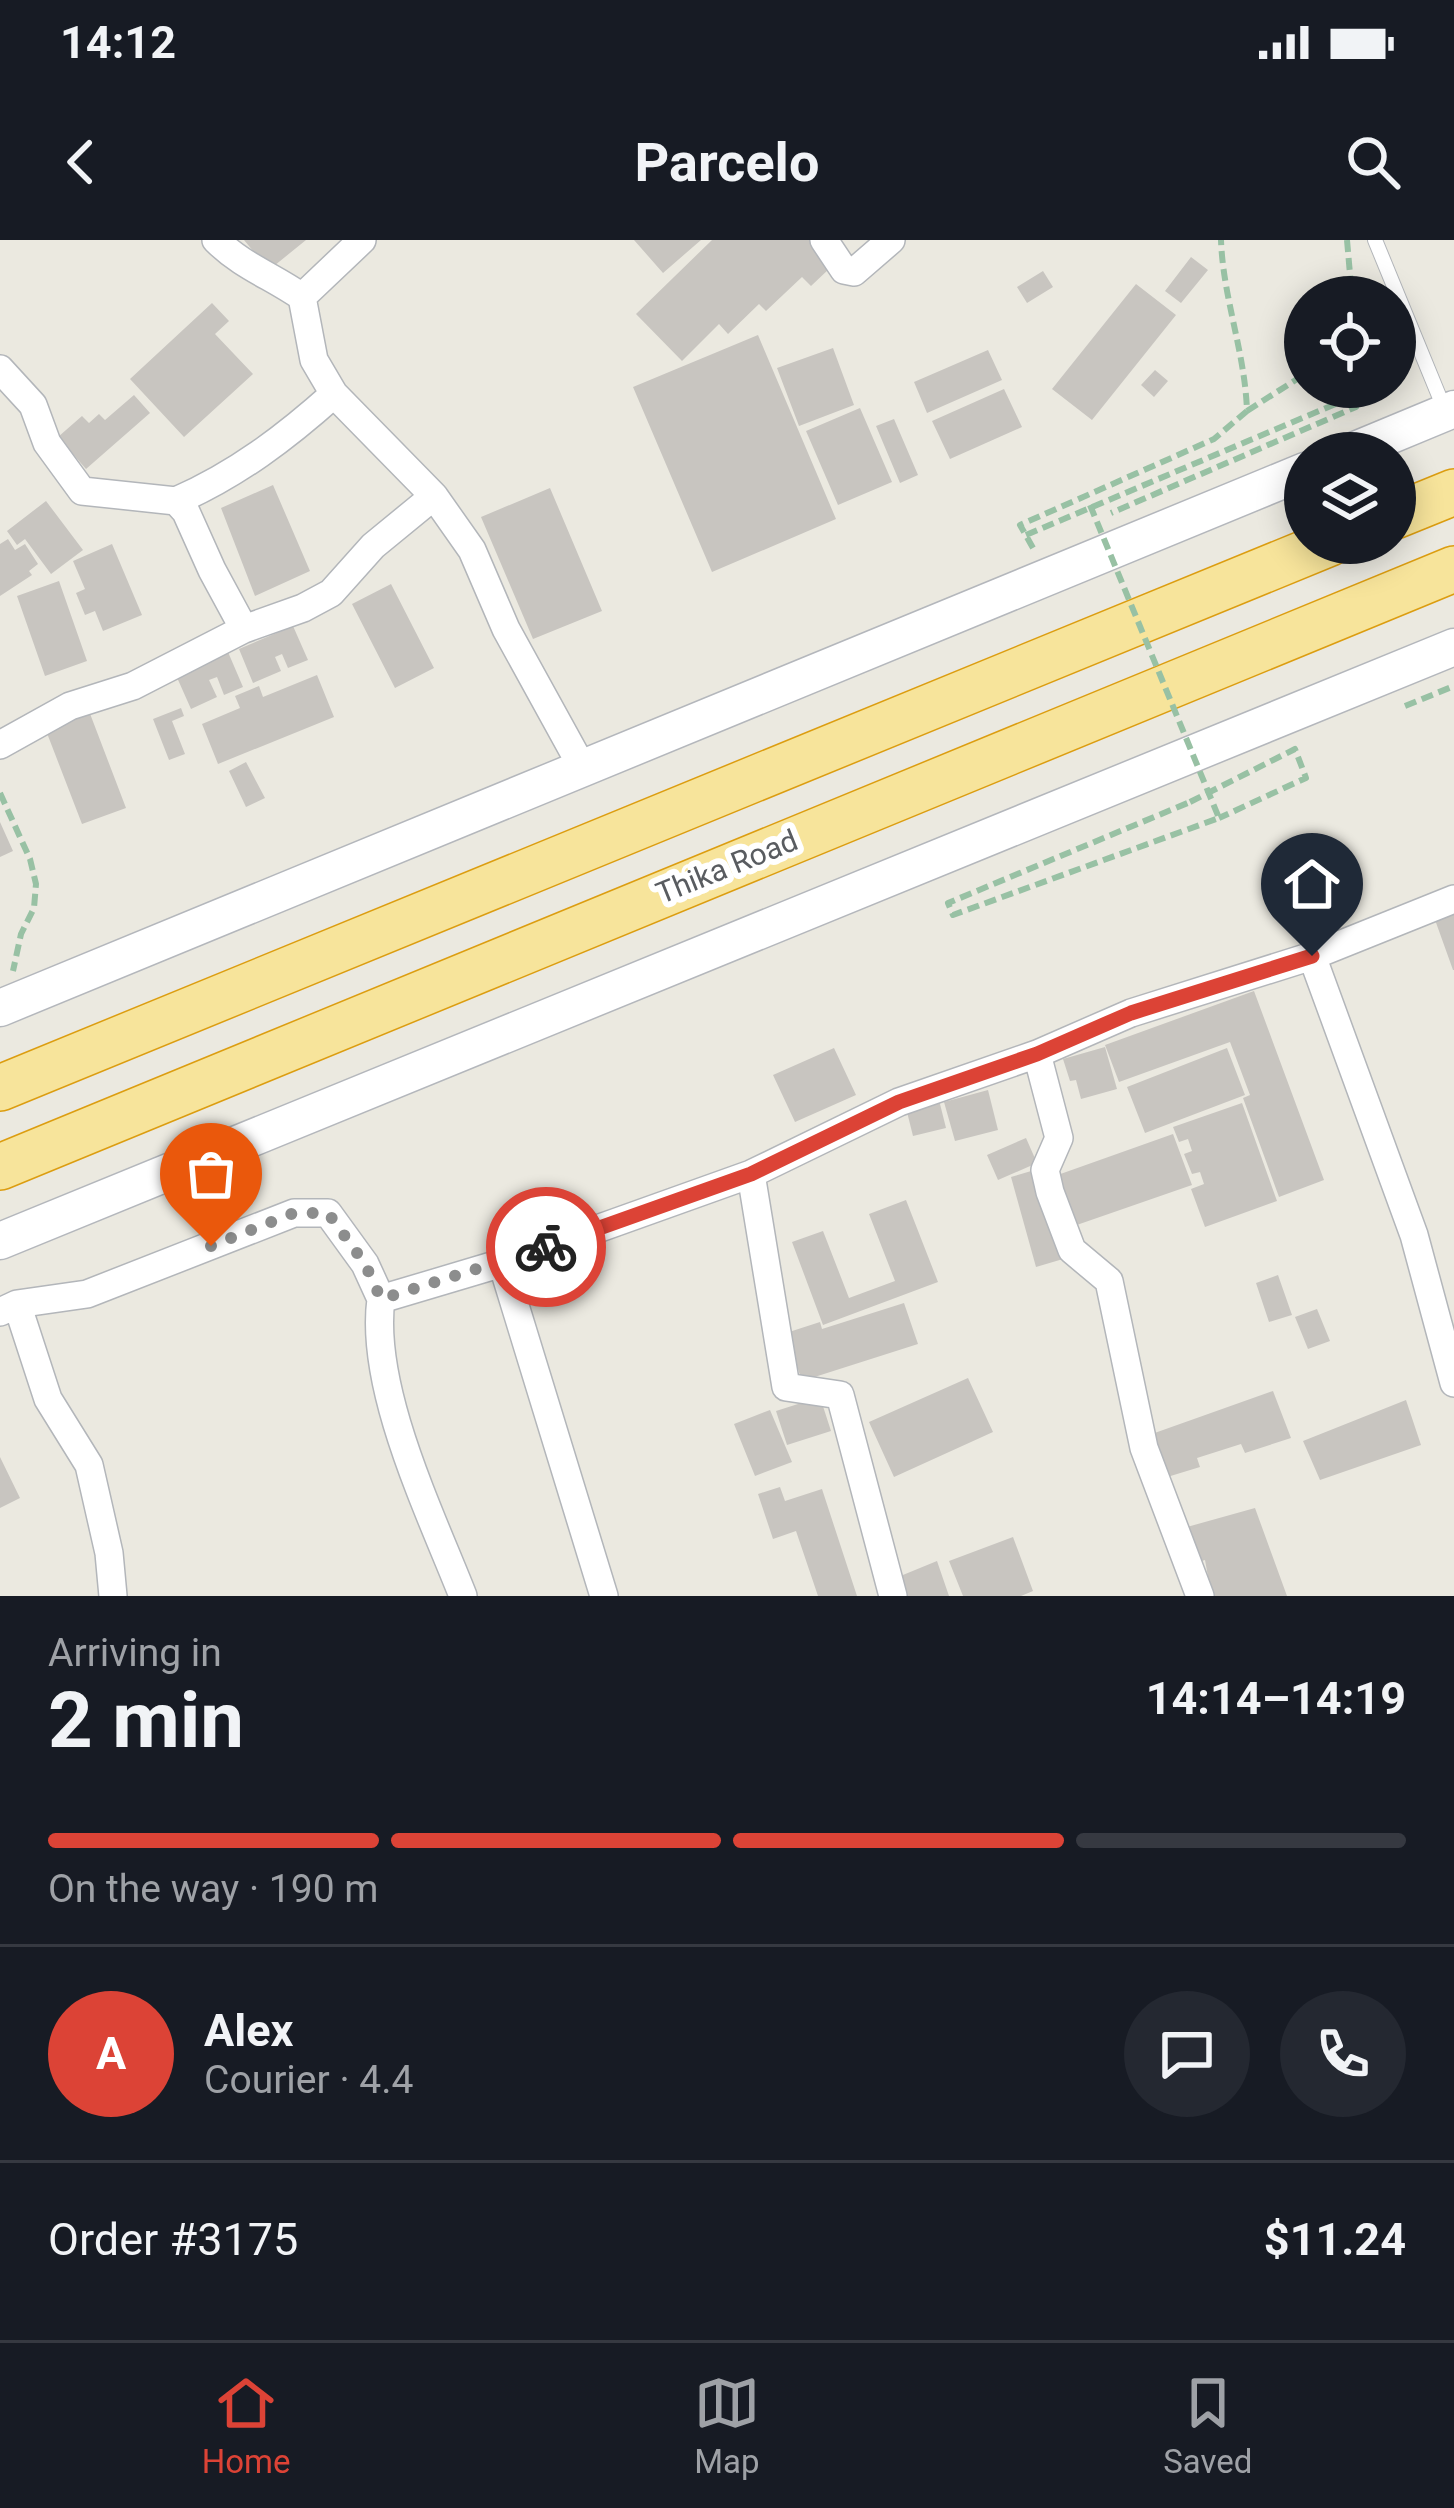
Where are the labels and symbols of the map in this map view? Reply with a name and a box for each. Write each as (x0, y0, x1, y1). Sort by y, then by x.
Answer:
street label: Thika Road (651, 822, 803, 911)
pin (1261, 833, 1363, 956)
pin (160, 1123, 262, 1246)
courier (486, 1187, 606, 1307)

